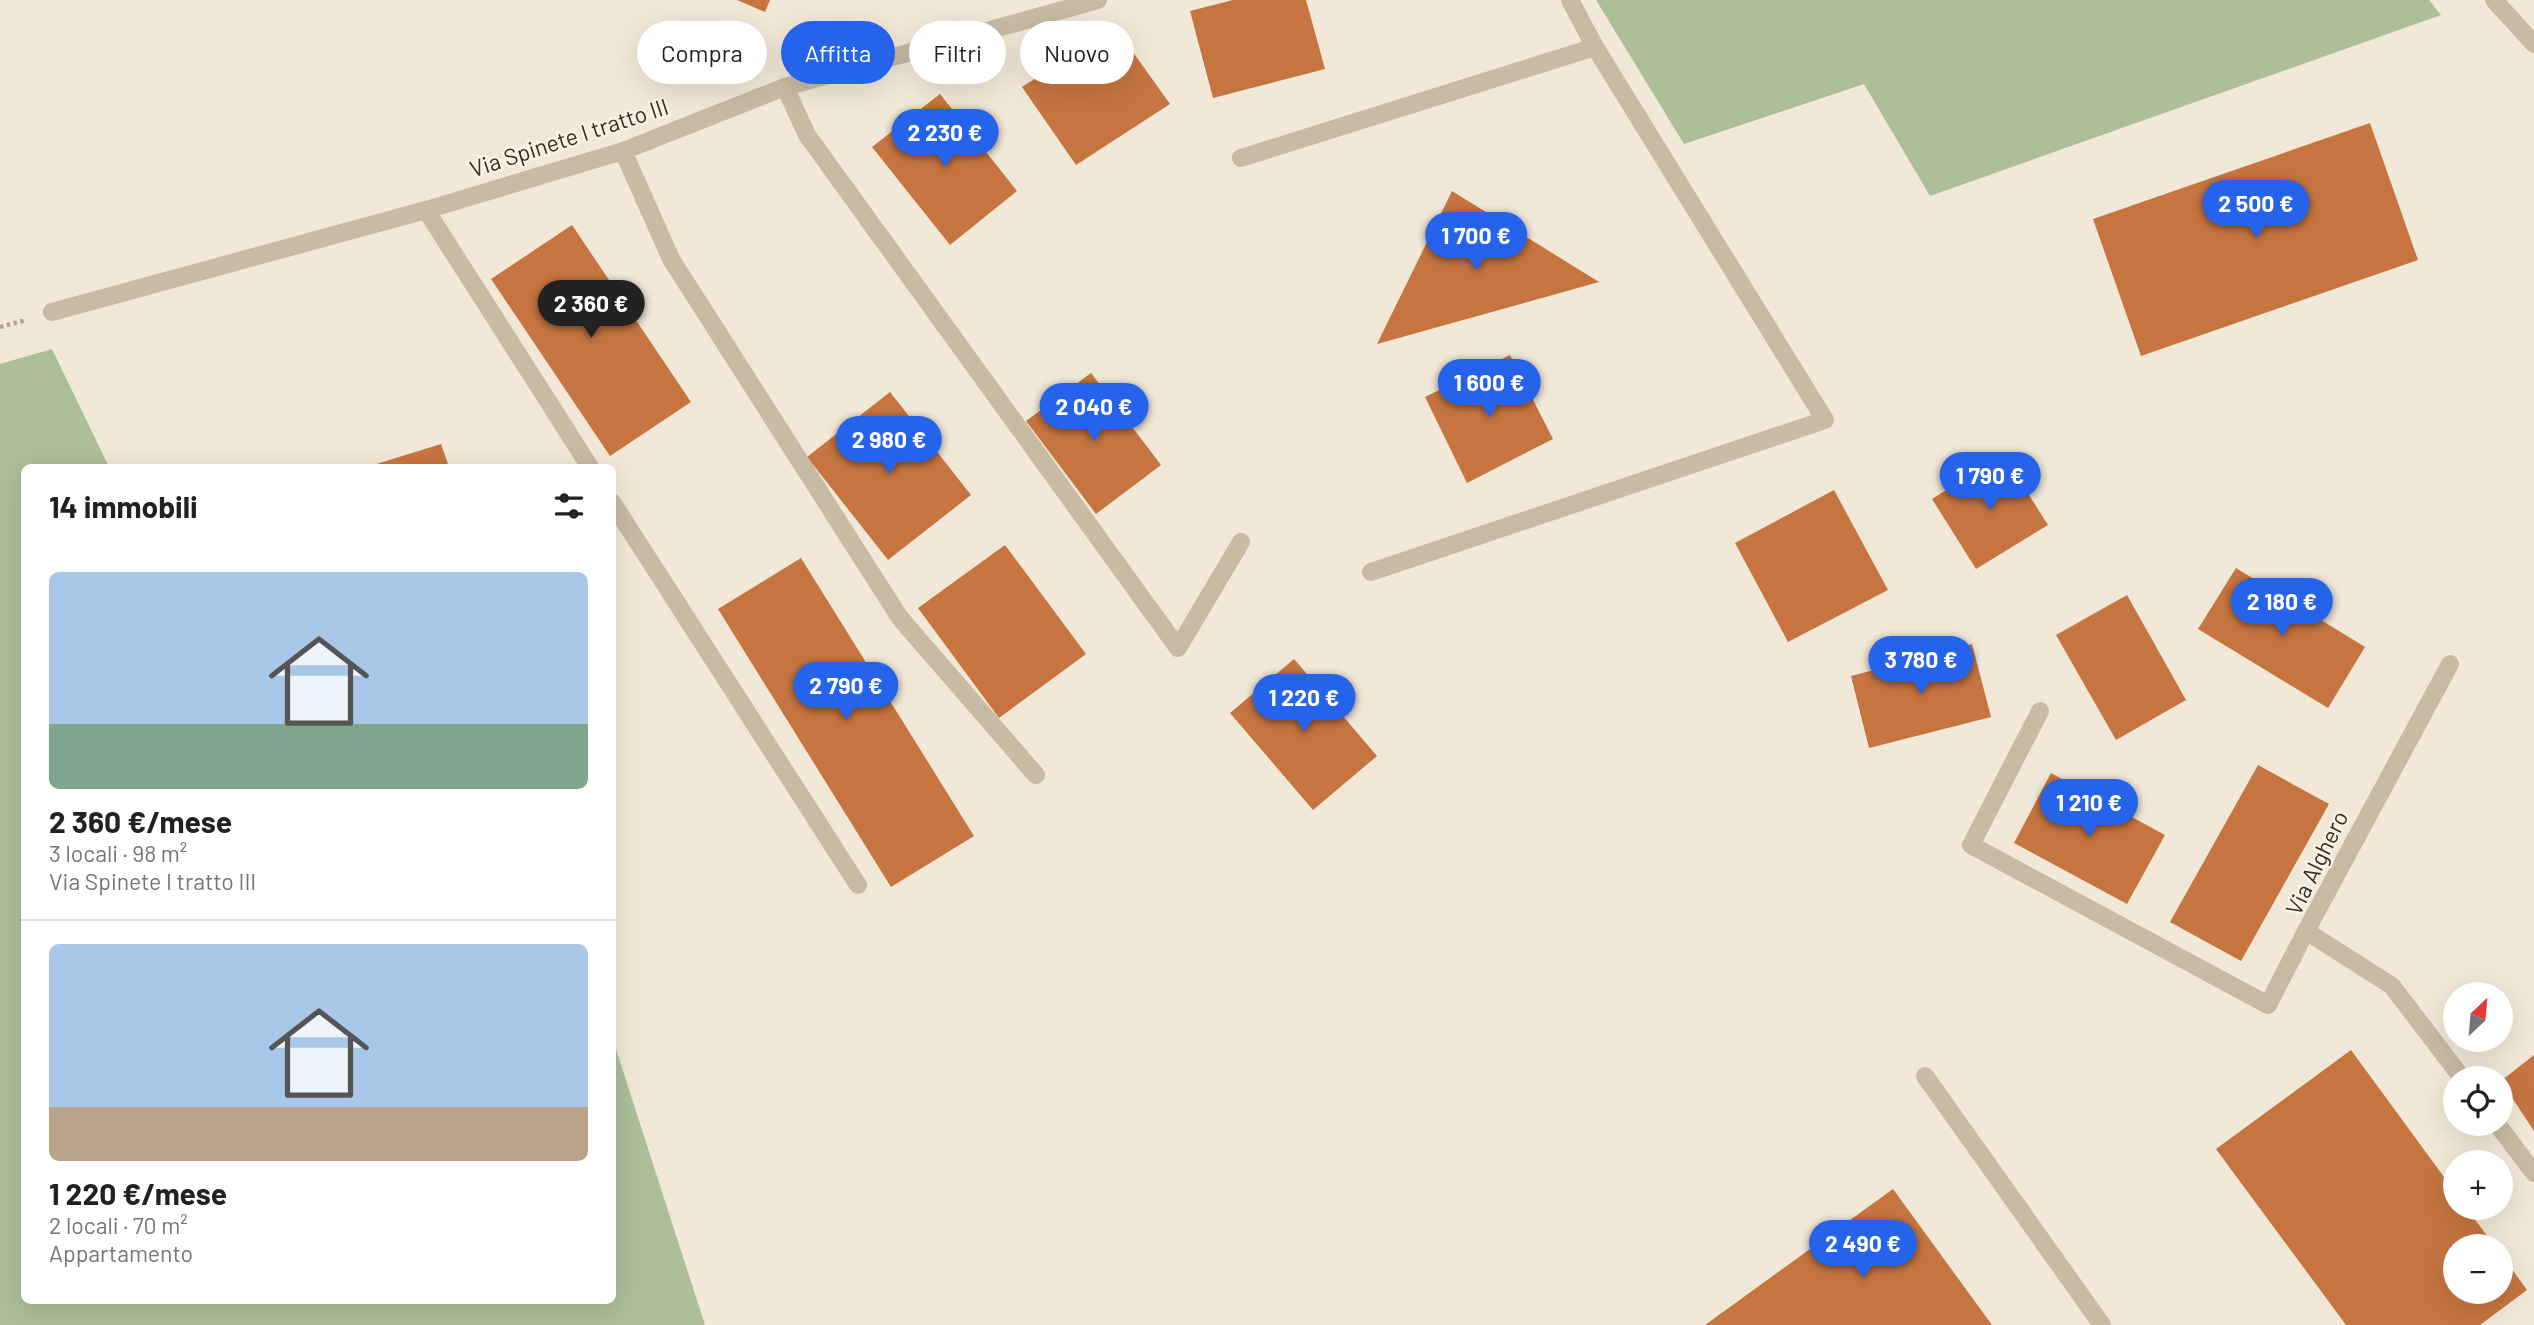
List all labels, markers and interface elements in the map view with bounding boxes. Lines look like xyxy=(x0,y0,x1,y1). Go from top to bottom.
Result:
chip: Compra xyxy=(637,21,767,84)
chip: Affitta xyxy=(781,21,895,84)
chip: Filtri xyxy=(909,21,1006,84)
chip: Nuovo xyxy=(1020,21,1134,84)
street label: Via Spinete I tratto III xyxy=(466,92,672,182)
pin: 2 230 € xyxy=(880,110,1010,169)
text: 2 230 € xyxy=(908,118,982,146)
pin: 2 500 € xyxy=(2191,180,2321,240)
text: 2 500 € xyxy=(2218,189,2294,217)
pin: 1 700 € xyxy=(1411,212,1541,272)
text: 1 700 € xyxy=(1441,221,1511,249)
pin: 2 360 € xyxy=(526,280,656,340)
text: 2 360 € xyxy=(554,289,628,317)
pin: 1 600 € xyxy=(1424,360,1554,419)
text: 1 600 € xyxy=(1454,368,1524,396)
pin: 2 040 € xyxy=(1029,384,1159,443)
text: 2 040 € xyxy=(1056,392,1132,420)
pin: 2 980 € xyxy=(824,416,954,476)
text: 2 980 € xyxy=(852,425,926,453)
pin: 1 790 € xyxy=(1925,452,2055,512)
text: 1 790 € xyxy=(1956,461,2024,489)
icon: filters xyxy=(550,487,588,525)
text: 14 immobili xyxy=(49,488,198,524)
pin: 2 180 € xyxy=(2217,578,2347,638)
text: 2 180 € xyxy=(2247,587,2317,615)
icon: home xyxy=(256,618,382,744)
pin: 3 780 € xyxy=(1856,636,1986,696)
text: 3 780 € xyxy=(1884,645,1958,673)
pin: 2 790 € xyxy=(781,662,911,722)
text: 2 790 € xyxy=(809,671,883,699)
pin: 1 220 € xyxy=(1239,674,1369,734)
text: 1 220 € xyxy=(1269,683,1339,711)
pin: 1 210 € xyxy=(2024,780,2154,839)
text: 1 210 € xyxy=(2056,788,2122,816)
text: 2 360 €/mese xyxy=(49,803,232,839)
street label: Via Alghero xyxy=(2279,806,2353,919)
text: 3 locali · 98 m² xyxy=(49,839,187,867)
text: Via Spinete I tratto III xyxy=(49,867,256,895)
north arrow xyxy=(2443,982,2513,1052)
map controls xyxy=(2443,982,2513,1304)
icon: home xyxy=(256,990,382,1116)
button: locate xyxy=(2443,1066,2513,1136)
button: + xyxy=(2443,1150,2513,1220)
text: 1 220 €/mese xyxy=(49,1175,227,1211)
text: 2 locali · 70 m² xyxy=(49,1211,188,1239)
pin: 2 490 € xyxy=(1798,1220,1928,1280)
text: 2 490 € xyxy=(1825,1229,1901,1257)
button: − xyxy=(2443,1234,2513,1304)
text: Appartamento xyxy=(49,1239,193,1267)

